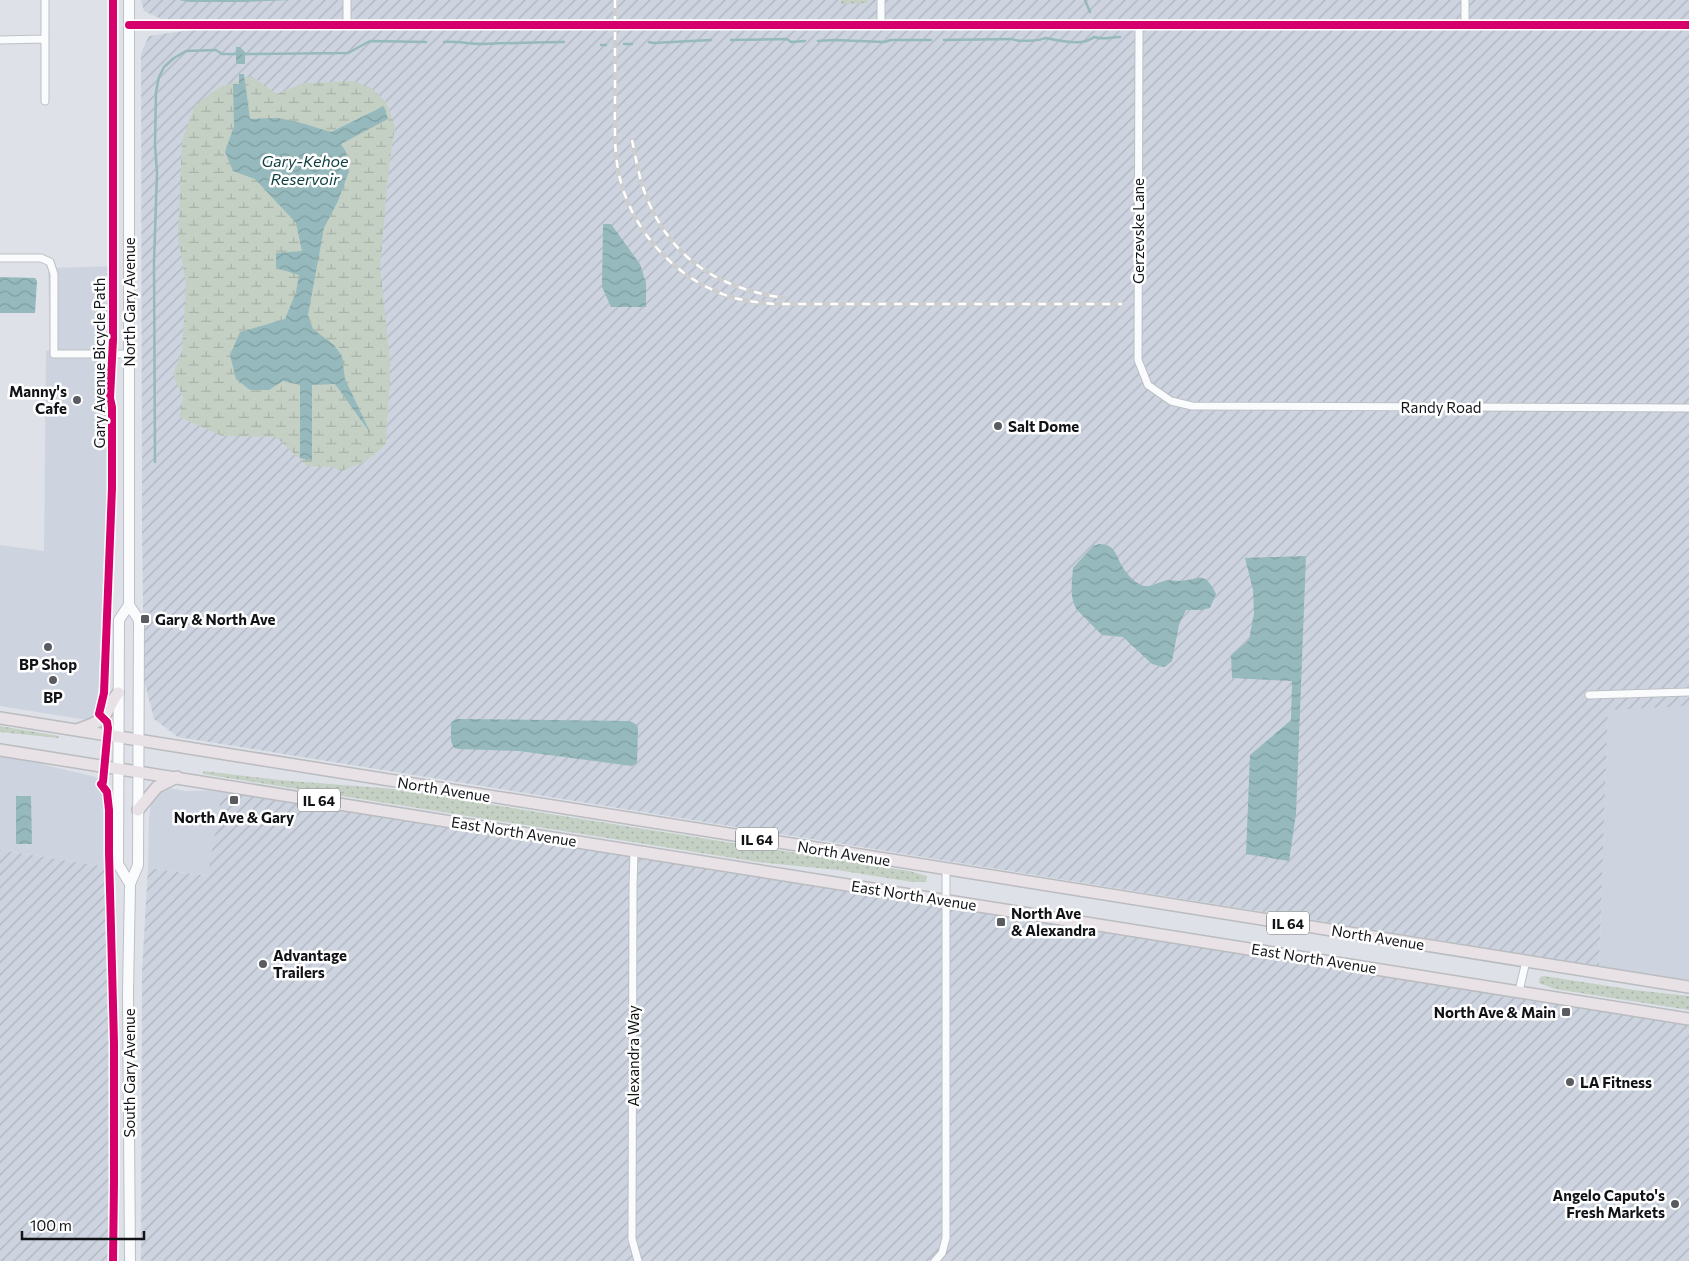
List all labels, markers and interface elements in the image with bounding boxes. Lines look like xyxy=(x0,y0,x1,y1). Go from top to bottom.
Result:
water label: Gary-Kehoe Reservoir xyxy=(261,151,349,188)
street label: Gerzevske Lane xyxy=(1129,178,1147,284)
street label: North Gary Avenue xyxy=(120,237,138,367)
street label: Gary Avenue Bicycle Path xyxy=(90,278,108,448)
place label: Manny's Cafe xyxy=(9,382,67,417)
marker: Manny's Cafe xyxy=(71,394,83,406)
street label: Randy Road xyxy=(1401,398,1481,416)
place label: Salt Dome xyxy=(1008,417,1079,435)
marker: Salt Dome xyxy=(992,420,1004,432)
place label: Gary & North Ave xyxy=(155,610,276,628)
marker: Gary & North Ave xyxy=(139,613,151,625)
marker: BP Shop xyxy=(42,641,54,653)
place label: BP Shop xyxy=(19,655,77,673)
marker: BP xyxy=(47,674,59,686)
place label: BP xyxy=(43,688,63,706)
street label: North Avenue xyxy=(396,773,492,805)
road number: IL 64 xyxy=(298,788,340,812)
marker: North Ave & Gary xyxy=(228,794,240,806)
place label: North Ave & Gary xyxy=(174,808,295,826)
street label: East North Avenue xyxy=(450,812,578,850)
road number: IL 64 xyxy=(736,828,778,851)
street label: North Avenue xyxy=(796,837,892,869)
street label: East North Avenue xyxy=(850,876,978,914)
place label: North Ave & Alexandra xyxy=(1011,904,1096,939)
road number: IL 64 xyxy=(1267,911,1309,934)
marker: North Ave & Alexandra xyxy=(995,916,1007,928)
street label: North Avenue xyxy=(1330,921,1426,953)
street label: East North Avenue xyxy=(1250,939,1378,977)
place label: Advantage Trailers xyxy=(273,946,347,981)
marker: Advantage Trailers xyxy=(257,958,269,970)
place label: North Ave & Main xyxy=(1434,1003,1556,1021)
street label: Alexandra Way xyxy=(624,1005,642,1107)
marker: North Ave & Main xyxy=(1560,1006,1572,1018)
street label: South Gary Avenue xyxy=(120,1008,138,1138)
place label: LA Fitness xyxy=(1580,1073,1652,1091)
marker: LA Fitness xyxy=(1564,1076,1576,1088)
place label: Angelo Caputo's Fresh Markets xyxy=(1552,1186,1665,1221)
marker: Angelo Caputo's Fresh Markets xyxy=(1669,1198,1681,1210)
scale bar xyxy=(22,1208,145,1240)
text: 100 m xyxy=(30,1216,72,1234)

